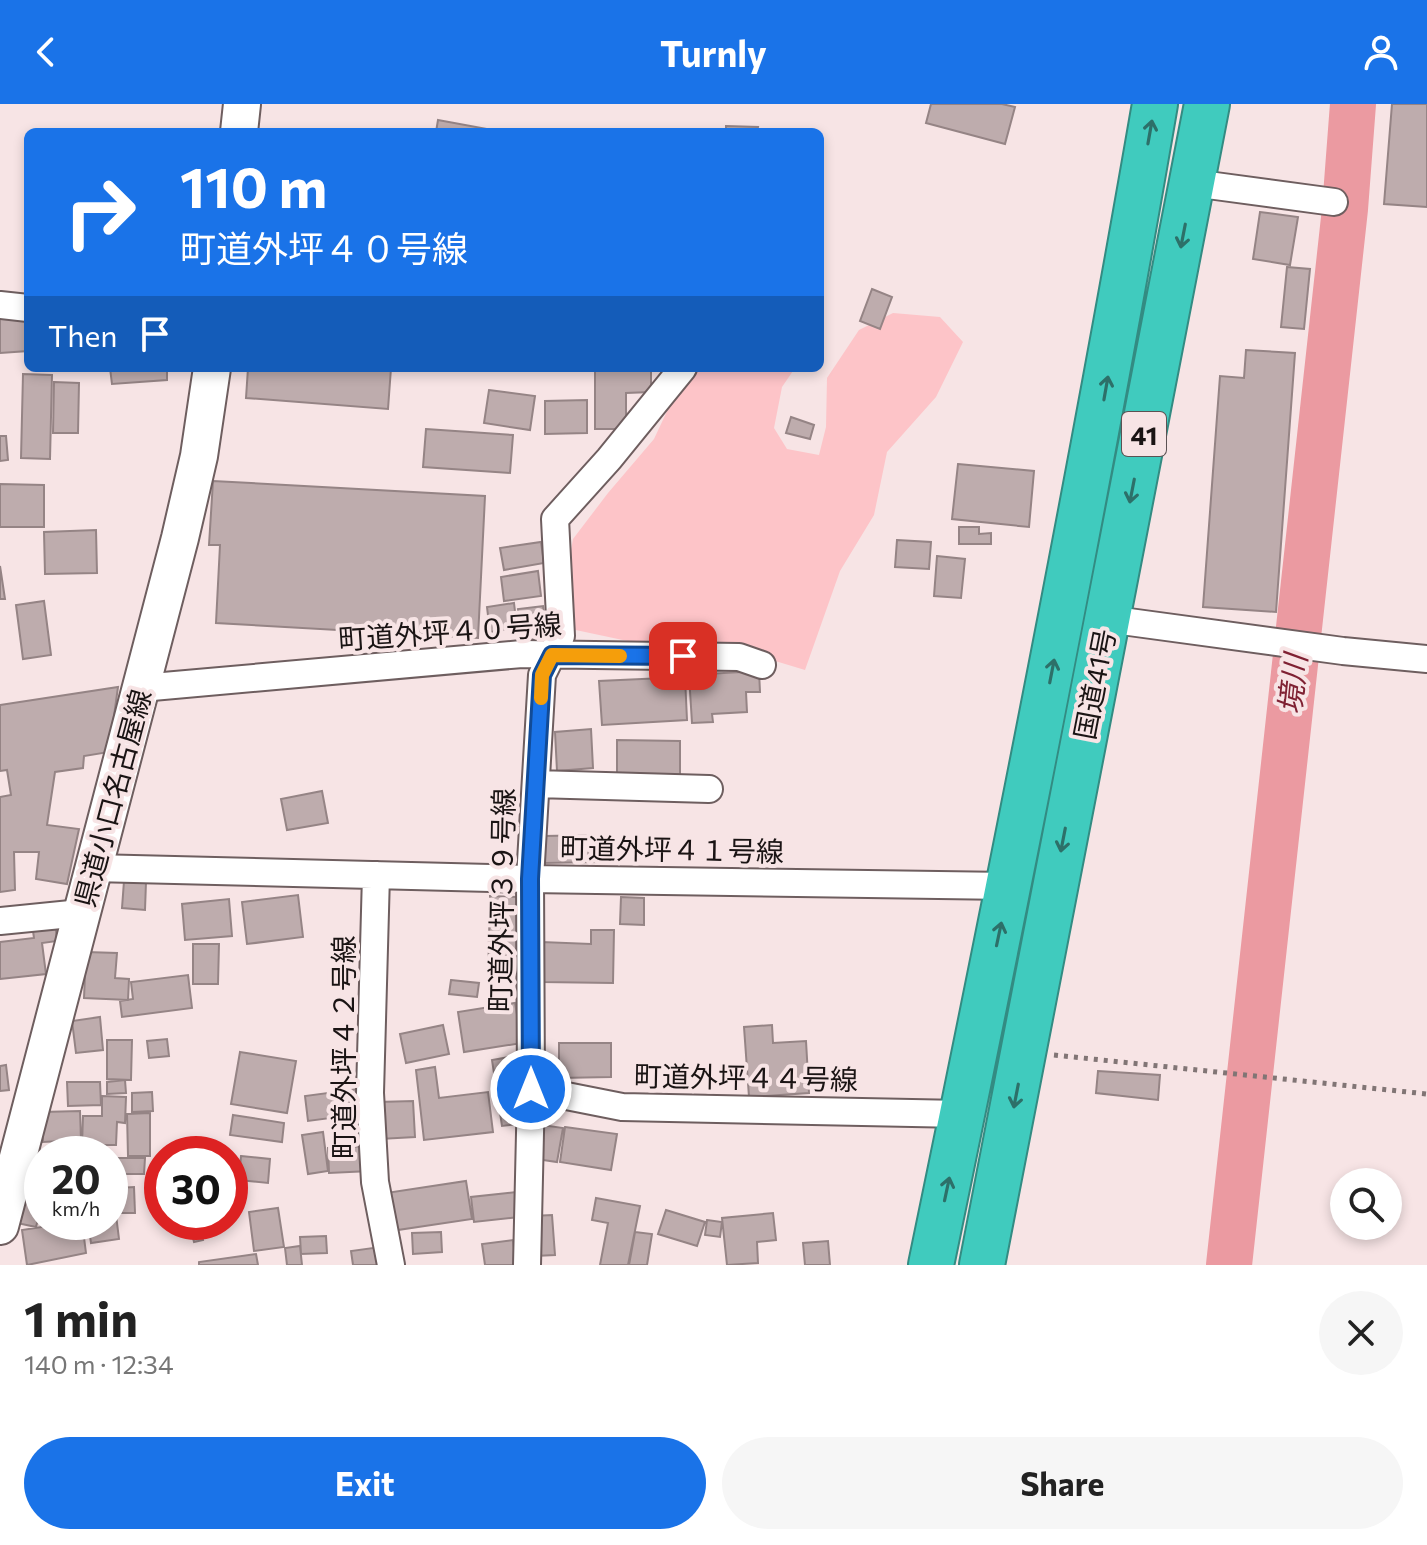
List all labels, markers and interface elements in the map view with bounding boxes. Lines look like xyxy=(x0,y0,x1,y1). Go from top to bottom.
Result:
icon: back xyxy=(24,30,68,74)
text: Turnly xyxy=(660,30,767,74)
icon: person xyxy=(1359,30,1403,74)
one-way arrow xyxy=(1144,120,1159,145)
text: 110 m xyxy=(180,151,327,220)
icon: right xyxy=(48,160,152,264)
one-way arrow xyxy=(1175,223,1190,248)
text: 町道外坪４０号線 xyxy=(180,225,468,269)
icon: arrive xyxy=(133,312,177,356)
text: Then xyxy=(48,316,117,353)
one-way arrow xyxy=(1100,376,1115,401)
road number: 41 xyxy=(1122,412,1166,456)
one-way arrow xyxy=(1124,478,1139,503)
street label: 町道外坪４０号線 xyxy=(337,606,563,656)
pin xyxy=(649,622,717,690)
street label: 国道41号 xyxy=(1067,626,1121,742)
icon: arrive xyxy=(661,634,705,678)
water label: 境川 xyxy=(1269,649,1313,716)
one-way arrow xyxy=(1045,658,1060,684)
street label: 県道小口名古屋線 xyxy=(67,685,157,911)
street label: 町道外坪３９号線 xyxy=(482,788,520,1012)
one-way arrow xyxy=(1055,827,1070,852)
street label: 町道外坪４１号線 xyxy=(560,830,784,868)
one-way arrow xyxy=(993,922,1008,947)
street label: 町道外坪４２号線 xyxy=(326,935,360,1159)
position arrow xyxy=(489,1047,573,1131)
street label: 町道外坪４４号線 xyxy=(634,1058,858,1096)
one-way arrow xyxy=(1007,1082,1022,1108)
speed limit sign: 30 xyxy=(144,1136,248,1240)
text: 20 xyxy=(51,1153,101,1202)
map controls xyxy=(1330,1168,1402,1240)
button: search xyxy=(1330,1168,1402,1240)
one-way arrow xyxy=(940,1176,955,1202)
text: km/h xyxy=(52,1196,100,1220)
text: 1 min xyxy=(24,1288,138,1347)
button: close xyxy=(1319,1291,1403,1375)
text: 140 m · 12:34 xyxy=(24,1348,174,1379)
button: Exit xyxy=(24,1437,706,1529)
button: Share xyxy=(722,1437,1403,1529)

